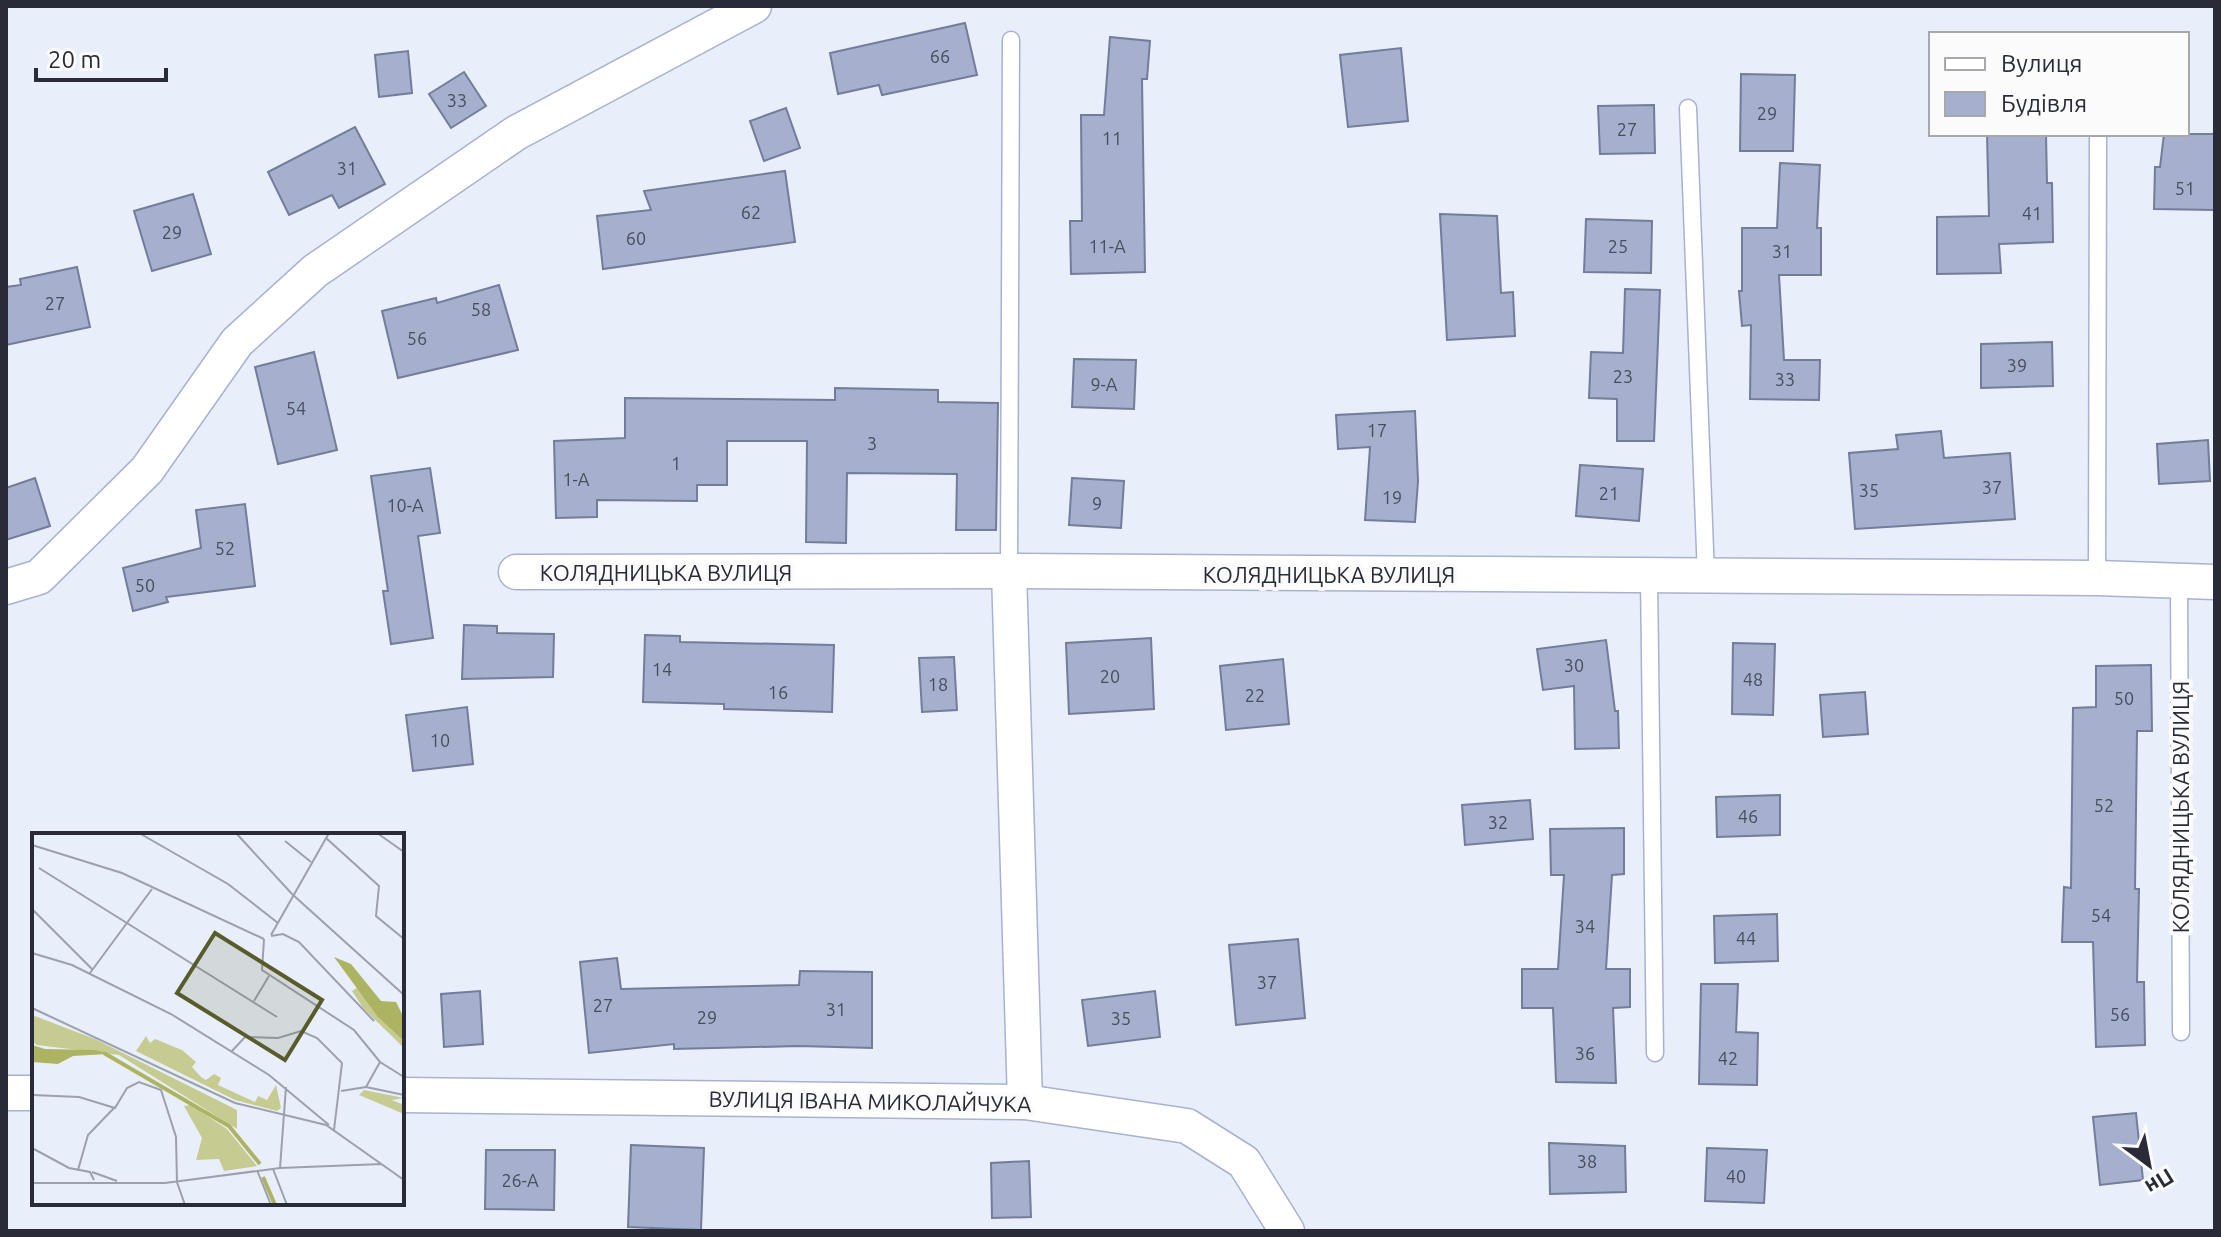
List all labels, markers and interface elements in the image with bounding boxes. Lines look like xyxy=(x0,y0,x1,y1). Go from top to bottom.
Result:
scale bar xyxy=(36,32,166,82)
legend xyxy=(1929,32,2189,136)
text: 20 m xyxy=(48,46,101,73)
house number: 66 xyxy=(930,46,950,66)
text: Вулиця xyxy=(2001,50,2083,77)
house number: 33 xyxy=(447,90,467,110)
text: Будівля xyxy=(2001,90,2087,117)
house number: 29 xyxy=(1757,103,1777,123)
house number: 27 xyxy=(1617,119,1637,139)
house number: 11 xyxy=(1102,128,1122,148)
house number: 31 xyxy=(337,158,357,178)
house number: 51 xyxy=(2175,178,2195,198)
house number: 62 xyxy=(741,202,761,222)
house number: 41 xyxy=(2022,203,2042,223)
house number: 29 xyxy=(162,222,182,242)
house number: 60 xyxy=(626,228,646,248)
house number: 11-А xyxy=(1088,236,1126,256)
house number: 25 xyxy=(1608,236,1628,256)
house number: 31 xyxy=(1772,241,1792,261)
house number: 27 xyxy=(45,293,65,313)
house number: 58 xyxy=(471,299,491,319)
house number: 56 xyxy=(407,328,427,348)
house number: 39 xyxy=(2007,355,2027,375)
house number: 23 xyxy=(1613,366,1633,386)
house number: 33 xyxy=(1775,369,1795,389)
house number: 9-А xyxy=(1090,374,1118,394)
house number: 54 xyxy=(286,398,306,418)
house number: 17 xyxy=(1367,420,1387,440)
house number: 3 xyxy=(867,433,877,453)
house number: 1 xyxy=(671,453,681,473)
house number: 1-А xyxy=(562,469,590,489)
house number: 37 xyxy=(1982,477,2002,497)
house number: 35 xyxy=(1859,480,1879,500)
house number: 21 xyxy=(1599,483,1619,503)
house number: 19 xyxy=(1382,487,1402,507)
house number: 9 xyxy=(1092,493,1102,513)
house number: 10-А xyxy=(386,495,424,515)
house number: 52 xyxy=(215,538,235,558)
street label: КОЛЯДНИЦЬКА ВУЛИЦЯ xyxy=(540,560,792,585)
street label: КОЛЯДНИЦЬКА ВУЛИЦЯ xyxy=(1203,562,1455,587)
house number: 50 xyxy=(135,575,155,595)
house number: 30 xyxy=(1564,655,1584,675)
house number: 14 xyxy=(652,659,672,679)
house number: 20 xyxy=(1100,666,1120,686)
house number: 48 xyxy=(1743,669,1763,689)
house number: 18 xyxy=(928,674,948,694)
street label: КОЛЯДНИЦЬКА ВУЛИЦЯ xyxy=(2168,681,2193,933)
house number: 16 xyxy=(768,682,788,702)
house number: 22 xyxy=(1245,685,1265,705)
house number: 50 xyxy=(2114,688,2134,708)
house number: 10 xyxy=(430,730,450,750)
house number: 52 xyxy=(2094,795,2114,815)
house number: 46 xyxy=(1738,806,1758,826)
house number: 32 xyxy=(1488,812,1508,832)
inset map xyxy=(32,833,404,1205)
house number: 54 xyxy=(2091,905,2111,925)
house number: 34 xyxy=(1575,916,1595,936)
house number: 44 xyxy=(1736,928,1756,948)
house number: 37 xyxy=(1257,972,1277,992)
house number: 27 xyxy=(593,995,613,1015)
house number: 31 xyxy=(826,999,846,1019)
house number: 56 xyxy=(2110,1004,2130,1024)
house number: 29 xyxy=(697,1007,717,1027)
house number: 35 xyxy=(1111,1008,1131,1028)
house number: 36 xyxy=(1575,1043,1595,1063)
house number: 42 xyxy=(1718,1048,1738,1068)
street label: ВУЛИЦЯ ІВАНА МИКОЛАЙЧУКА xyxy=(708,1086,1032,1116)
north arrow xyxy=(2109,1125,2189,1205)
house number: 38 xyxy=(1577,1151,1597,1171)
text: Пн xyxy=(2141,1164,2179,1201)
house number: 40 xyxy=(1726,1166,1746,1186)
house number: 26-А xyxy=(501,1170,539,1190)

